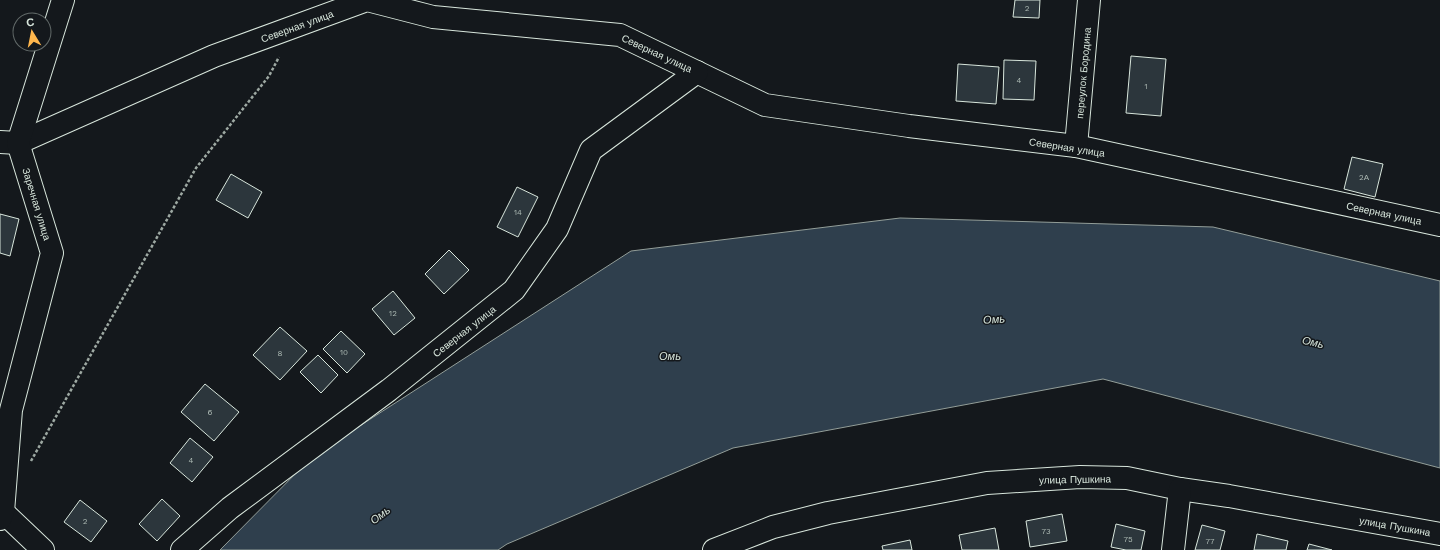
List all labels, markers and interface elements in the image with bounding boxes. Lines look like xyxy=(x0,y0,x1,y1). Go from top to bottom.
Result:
house number: 2 xyxy=(1025,4,1030,13)
street label: Северная улица xyxy=(259,8,335,45)
north arrow xyxy=(12,12,52,52)
text: С xyxy=(25,16,35,30)
street label: переулок Бородина xyxy=(1074,27,1093,119)
street label: Северная улица xyxy=(620,32,694,75)
house number: 4 xyxy=(1017,76,1022,85)
house number: 1 xyxy=(1144,82,1148,91)
street label: Северная улица xyxy=(1028,136,1106,159)
street label: Заречная улица xyxy=(20,167,53,242)
house number: 2А xyxy=(1359,173,1370,182)
street label: Северная улица xyxy=(1345,200,1423,227)
house number: 14 xyxy=(514,208,522,217)
street label: Северная улица xyxy=(431,303,498,359)
house number: 12 xyxy=(389,309,397,318)
water label: Омь xyxy=(983,312,1006,327)
water label: Омь xyxy=(1301,334,1325,351)
house number: 10 xyxy=(340,348,348,357)
house number: 8 xyxy=(278,349,283,358)
water label: Омь xyxy=(659,350,681,363)
house number: 6 xyxy=(208,408,213,417)
house number: 4 xyxy=(189,456,194,465)
street label: улица Пушкина xyxy=(1039,473,1112,486)
water label: Омь xyxy=(368,503,393,527)
street label: улица Пушкина xyxy=(1358,515,1432,538)
house number: 2 xyxy=(83,517,88,526)
house number: 73 xyxy=(1041,527,1051,536)
house number: 75 xyxy=(1123,535,1133,544)
house number: 77 xyxy=(1206,537,1215,546)

